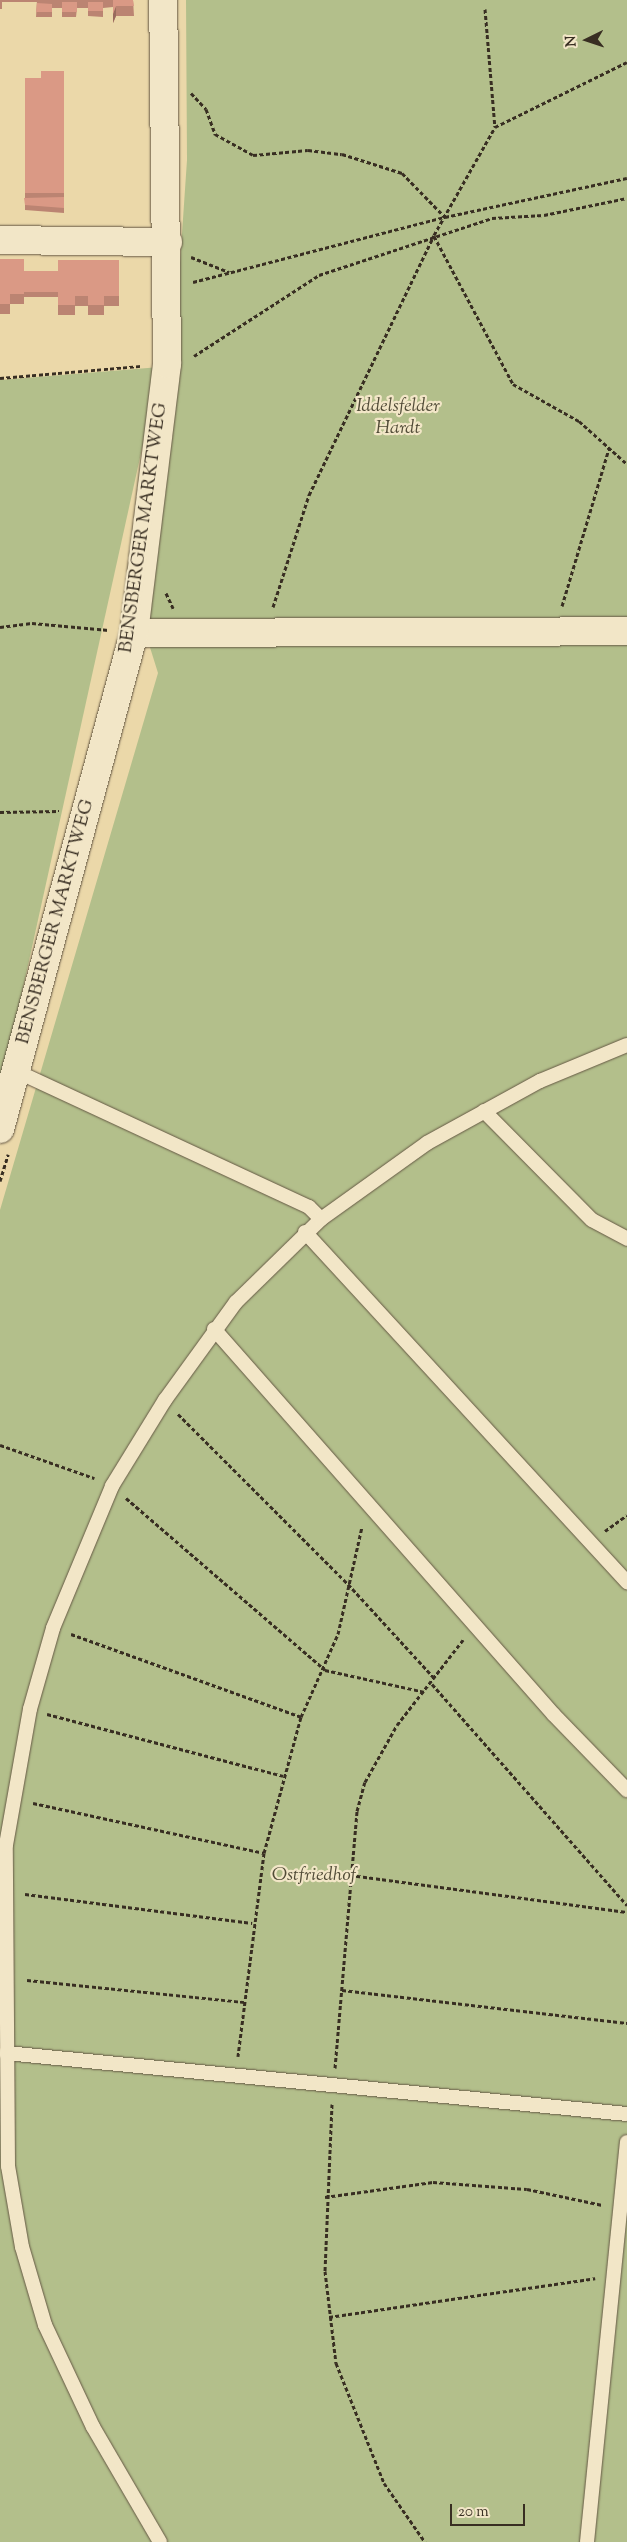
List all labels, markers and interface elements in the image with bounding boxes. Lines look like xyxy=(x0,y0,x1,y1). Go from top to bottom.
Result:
north arrow xyxy=(562,15,612,65)
text: N xyxy=(562,35,582,47)
park label: Iddelsfelder Hardt xyxy=(356,396,440,440)
street label: BENSBERGER MARKTWEG xyxy=(115,401,173,655)
street label: BENSBERGER MARKTWEG xyxy=(12,797,100,1047)
park label: Ostfriedhof xyxy=(272,1865,356,1887)
scale bar xyxy=(452,2494,527,2526)
text: 20 m xyxy=(458,2502,489,2523)

